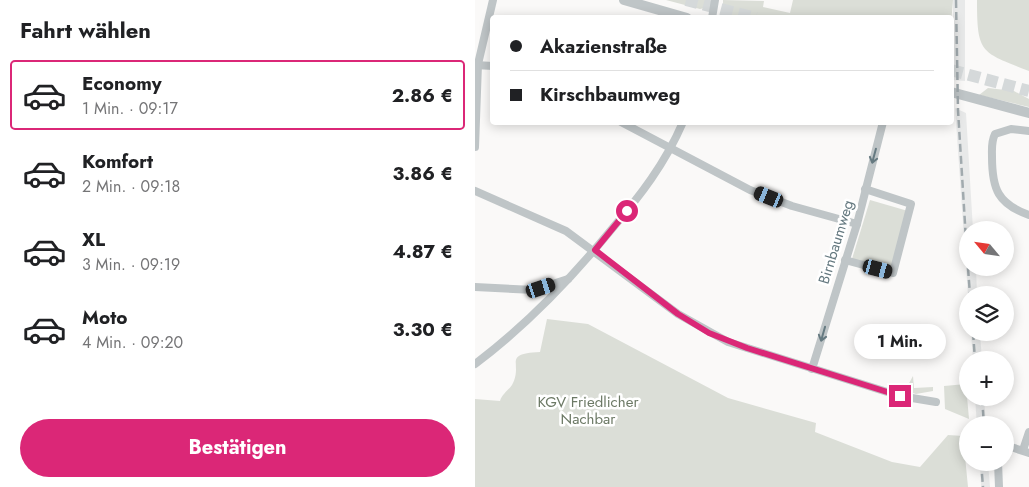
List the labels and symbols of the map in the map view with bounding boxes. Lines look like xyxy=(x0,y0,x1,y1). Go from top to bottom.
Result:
one-way arrow xyxy=(869,147,879,163)
car xyxy=(752,184,785,210)
street label: Birnbaumweg xyxy=(813,197,859,287)
route start xyxy=(616,200,638,222)
north arrow xyxy=(959,221,1014,276)
car xyxy=(861,258,894,280)
car xyxy=(524,276,557,300)
callout: 1 Min. xyxy=(854,324,946,358)
one-way arrow xyxy=(817,326,827,342)
route end xyxy=(889,385,911,407)
park label: KGV Friedlicher Nachbar xyxy=(537,391,639,430)

